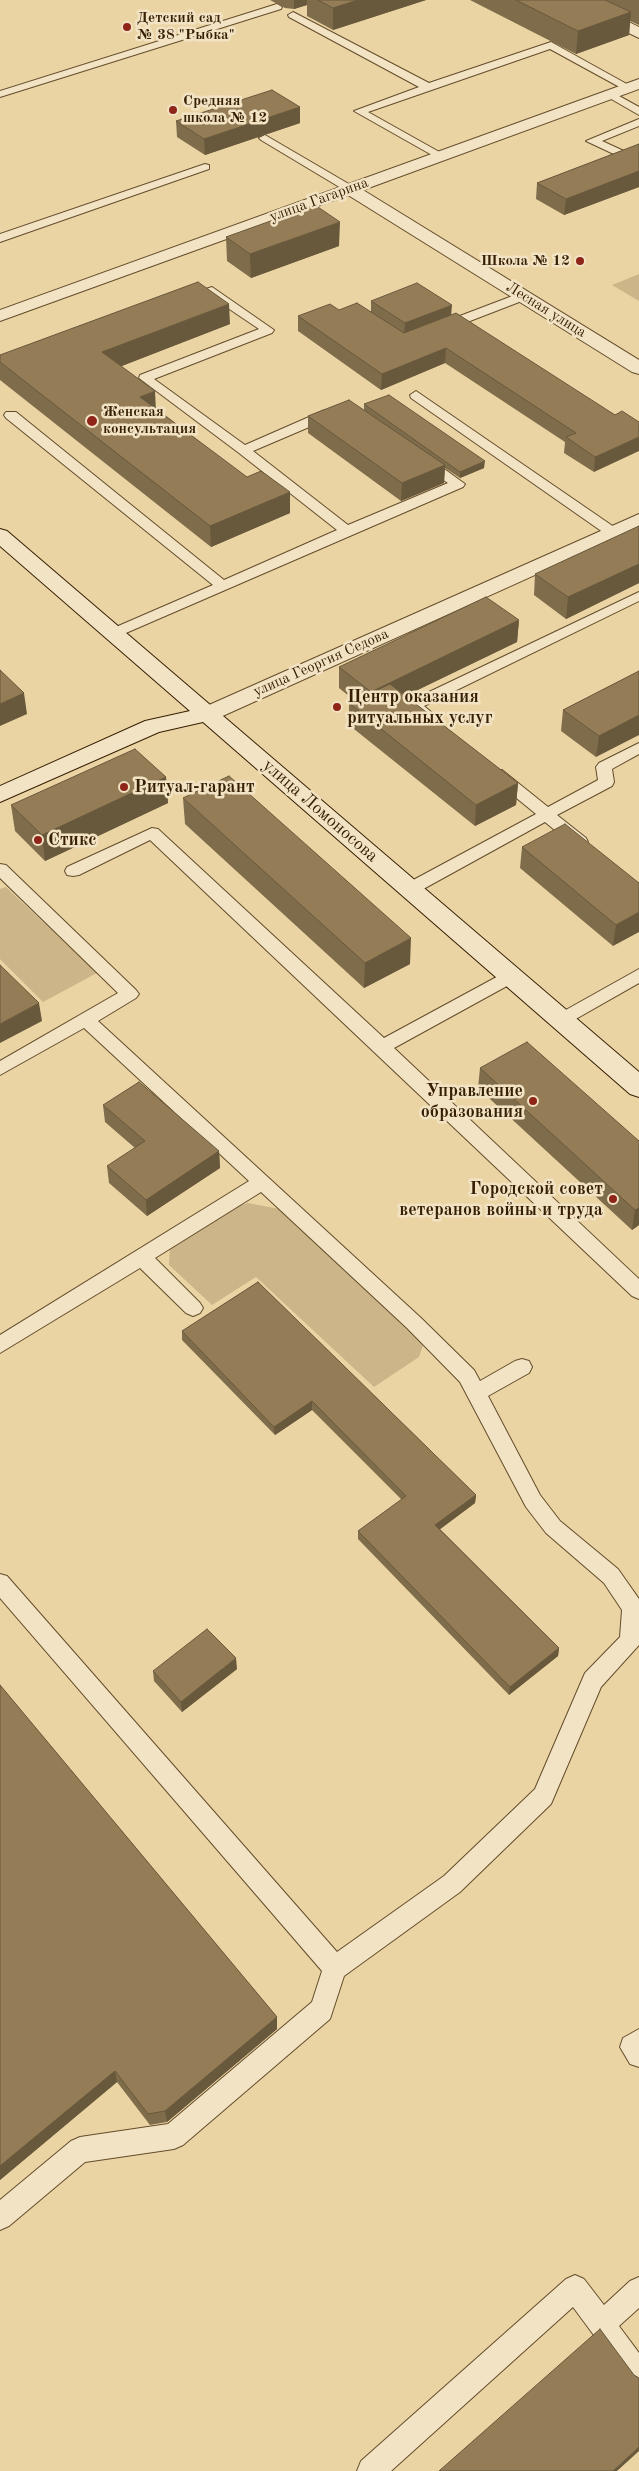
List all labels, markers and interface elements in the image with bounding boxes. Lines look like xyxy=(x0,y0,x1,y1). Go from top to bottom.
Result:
place label: Детский сад № 38 "Рыбка" xyxy=(137,9,235,44)
marker: Детский сад № 38 "Рыбка" xyxy=(121,21,133,33)
place label: Средняя школа № 12 xyxy=(183,92,267,127)
marker: Средняя школа № 12 xyxy=(167,104,179,116)
street label: улица Гагарина xyxy=(267,174,371,226)
place label: Школа № 12 xyxy=(481,252,570,270)
marker: Школа № 12 xyxy=(574,255,586,267)
street label: Лесная улица xyxy=(503,278,589,342)
place label: Женская консультация xyxy=(103,403,196,438)
marker: Женская консультация xyxy=(85,414,99,428)
street label: улица Георгия Седова xyxy=(251,625,391,701)
place label: Центр оказания ритуальных услуг xyxy=(347,686,493,729)
marker: Центр оказания ритуальных услуг xyxy=(331,701,343,713)
street label: улица Ломоносова xyxy=(258,755,382,867)
place label: Ритуал-гарант xyxy=(134,776,255,798)
marker: Ритуал-гарант xyxy=(118,781,130,793)
place label: Стикс xyxy=(48,829,97,851)
marker: Стикс xyxy=(32,834,44,846)
place label: Управление образования xyxy=(421,1080,523,1122)
marker: Управление образования xyxy=(527,1095,539,1107)
place label: Городской совет ветеранов войны и труда xyxy=(399,1178,603,1220)
marker: Городской совет ветеранов войны и труда xyxy=(607,1193,619,1205)

